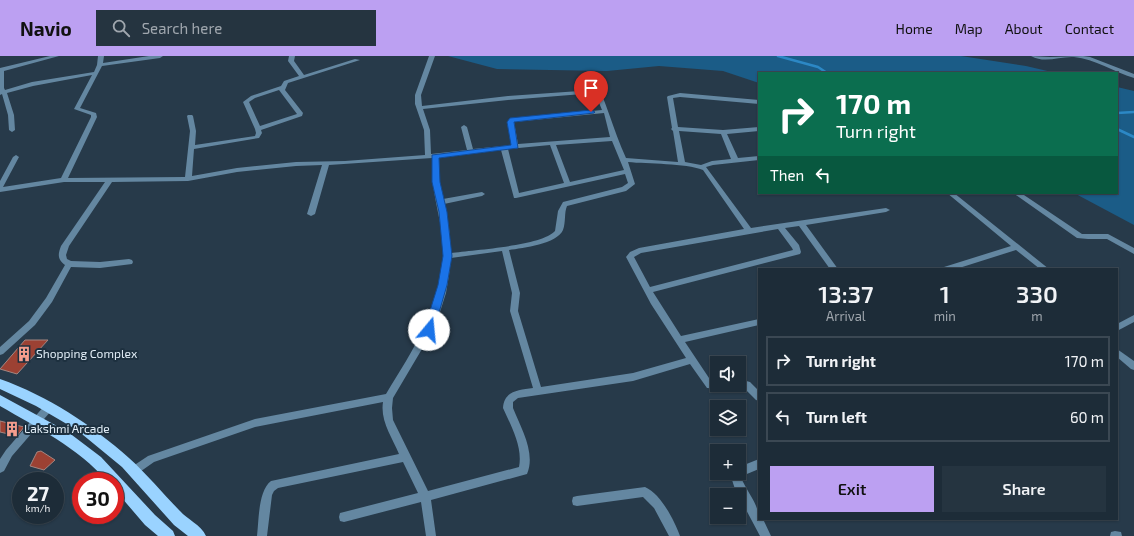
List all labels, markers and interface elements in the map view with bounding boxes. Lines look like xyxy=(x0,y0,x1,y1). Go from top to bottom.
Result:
search box xyxy=(96,10,376,46)
text: Navio xyxy=(20,17,72,40)
icon: search xyxy=(110,17,132,39)
text: Search here xyxy=(142,19,222,37)
text: Home xyxy=(896,20,933,37)
text: Map xyxy=(955,20,983,37)
text: About xyxy=(1005,20,1043,37)
text: Contact xyxy=(1065,20,1114,37)
pin xyxy=(574,71,608,112)
icon: arrive xyxy=(580,77,602,99)
text: 170 m xyxy=(836,86,911,120)
icon: right xyxy=(770,88,822,140)
text: Turn right xyxy=(836,120,916,142)
icon: left xyxy=(812,164,834,186)
text: Then xyxy=(770,166,804,184)
text: 13:37 xyxy=(818,279,874,308)
text: 1 xyxy=(940,279,950,308)
text: 330 xyxy=(1016,279,1058,308)
text: Arrival xyxy=(826,308,866,324)
text: min xyxy=(934,308,956,324)
text: m xyxy=(1031,308,1043,324)
position arrow xyxy=(408,309,450,351)
building icon: Shopping Complex xyxy=(15,345,33,363)
place label: Shopping Complex xyxy=(36,346,138,360)
icon: right xyxy=(772,350,794,372)
text: Turn right xyxy=(806,352,876,370)
text: 170 m xyxy=(1065,352,1104,370)
map controls xyxy=(710,356,746,524)
button: sound xyxy=(710,356,746,392)
button: layers xyxy=(710,400,746,436)
icon: left xyxy=(772,406,794,428)
text: Turn left xyxy=(806,408,867,426)
text: 60 m xyxy=(1070,408,1104,426)
building icon: Lakshmi Arcade xyxy=(3,420,21,438)
place label: Lakshmi Arcade xyxy=(24,421,110,435)
button: + xyxy=(710,444,746,480)
button: Exit xyxy=(770,466,934,512)
button: Share xyxy=(942,466,1106,512)
speed limit sign: 30 xyxy=(72,472,124,524)
text: 27 xyxy=(27,481,49,505)
button: − xyxy=(710,488,746,524)
text: km/h xyxy=(26,502,50,514)

